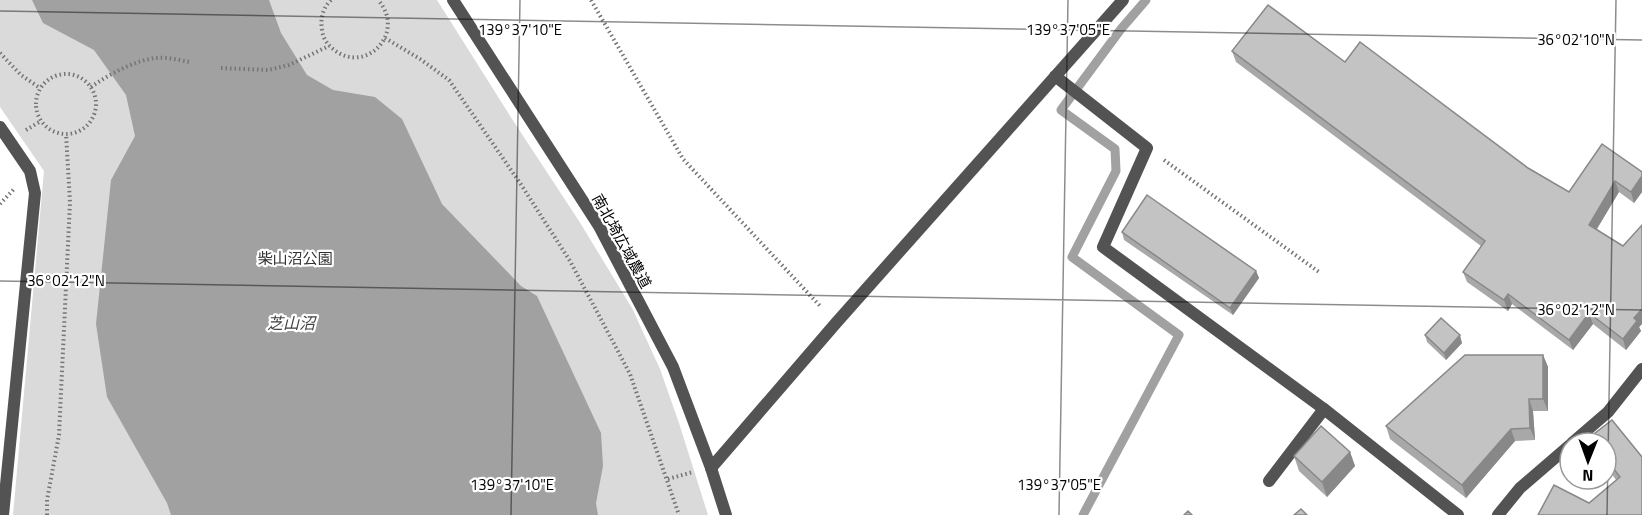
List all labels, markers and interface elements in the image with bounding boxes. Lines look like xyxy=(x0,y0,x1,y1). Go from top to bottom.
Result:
text: 139°37'10"E xyxy=(478,18,562,41)
text: 139°37'05"E xyxy=(1026,18,1110,41)
text: 36°02'10"N xyxy=(1537,28,1615,51)
street label: 南北埼広域農道 xyxy=(586,190,658,292)
park label: 柴山沼公園 xyxy=(257,247,333,270)
text: 36°02'12"N xyxy=(27,269,105,292)
text: 36°02'12"N xyxy=(1537,298,1615,321)
water label: 芝山沼 xyxy=(267,311,317,335)
north arrow xyxy=(1558,431,1618,491)
text: N xyxy=(1582,464,1593,488)
text: 139°37'10"E xyxy=(470,473,554,496)
text: 139°37'05"E xyxy=(1017,473,1101,496)

